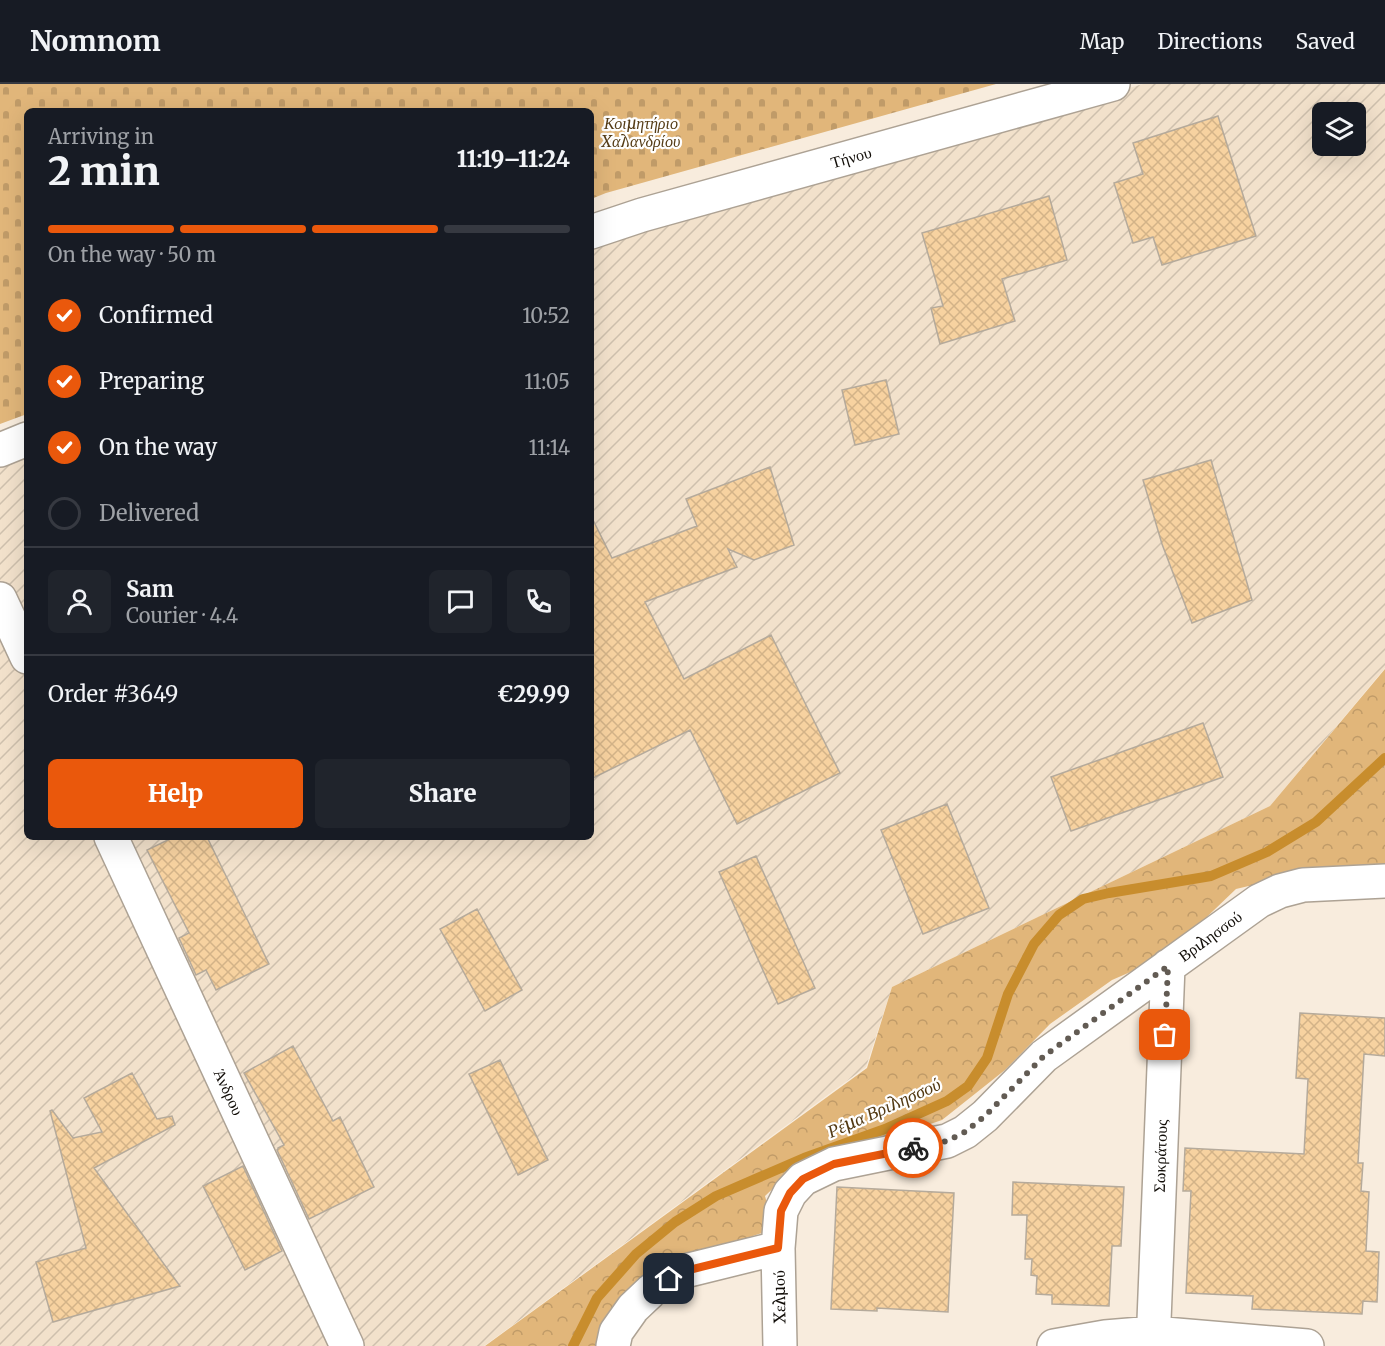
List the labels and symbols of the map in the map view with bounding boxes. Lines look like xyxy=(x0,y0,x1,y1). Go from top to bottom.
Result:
park label: Κοιμητήριο Χαλανδρίου xyxy=(601,113,680,151)
street label: Τήνου xyxy=(828,142,874,172)
street label: Βριλησσού xyxy=(1174,906,1246,966)
pin xyxy=(1139,1009,1190,1060)
street label: Άνδρου xyxy=(210,1066,248,1119)
water label: Ρέμα Βριλησσού xyxy=(823,1072,944,1143)
courier xyxy=(883,1118,943,1178)
street label: Σωκράτους xyxy=(1149,1119,1171,1193)
pin xyxy=(643,1253,694,1304)
street label: Χελμού xyxy=(769,1270,789,1324)

